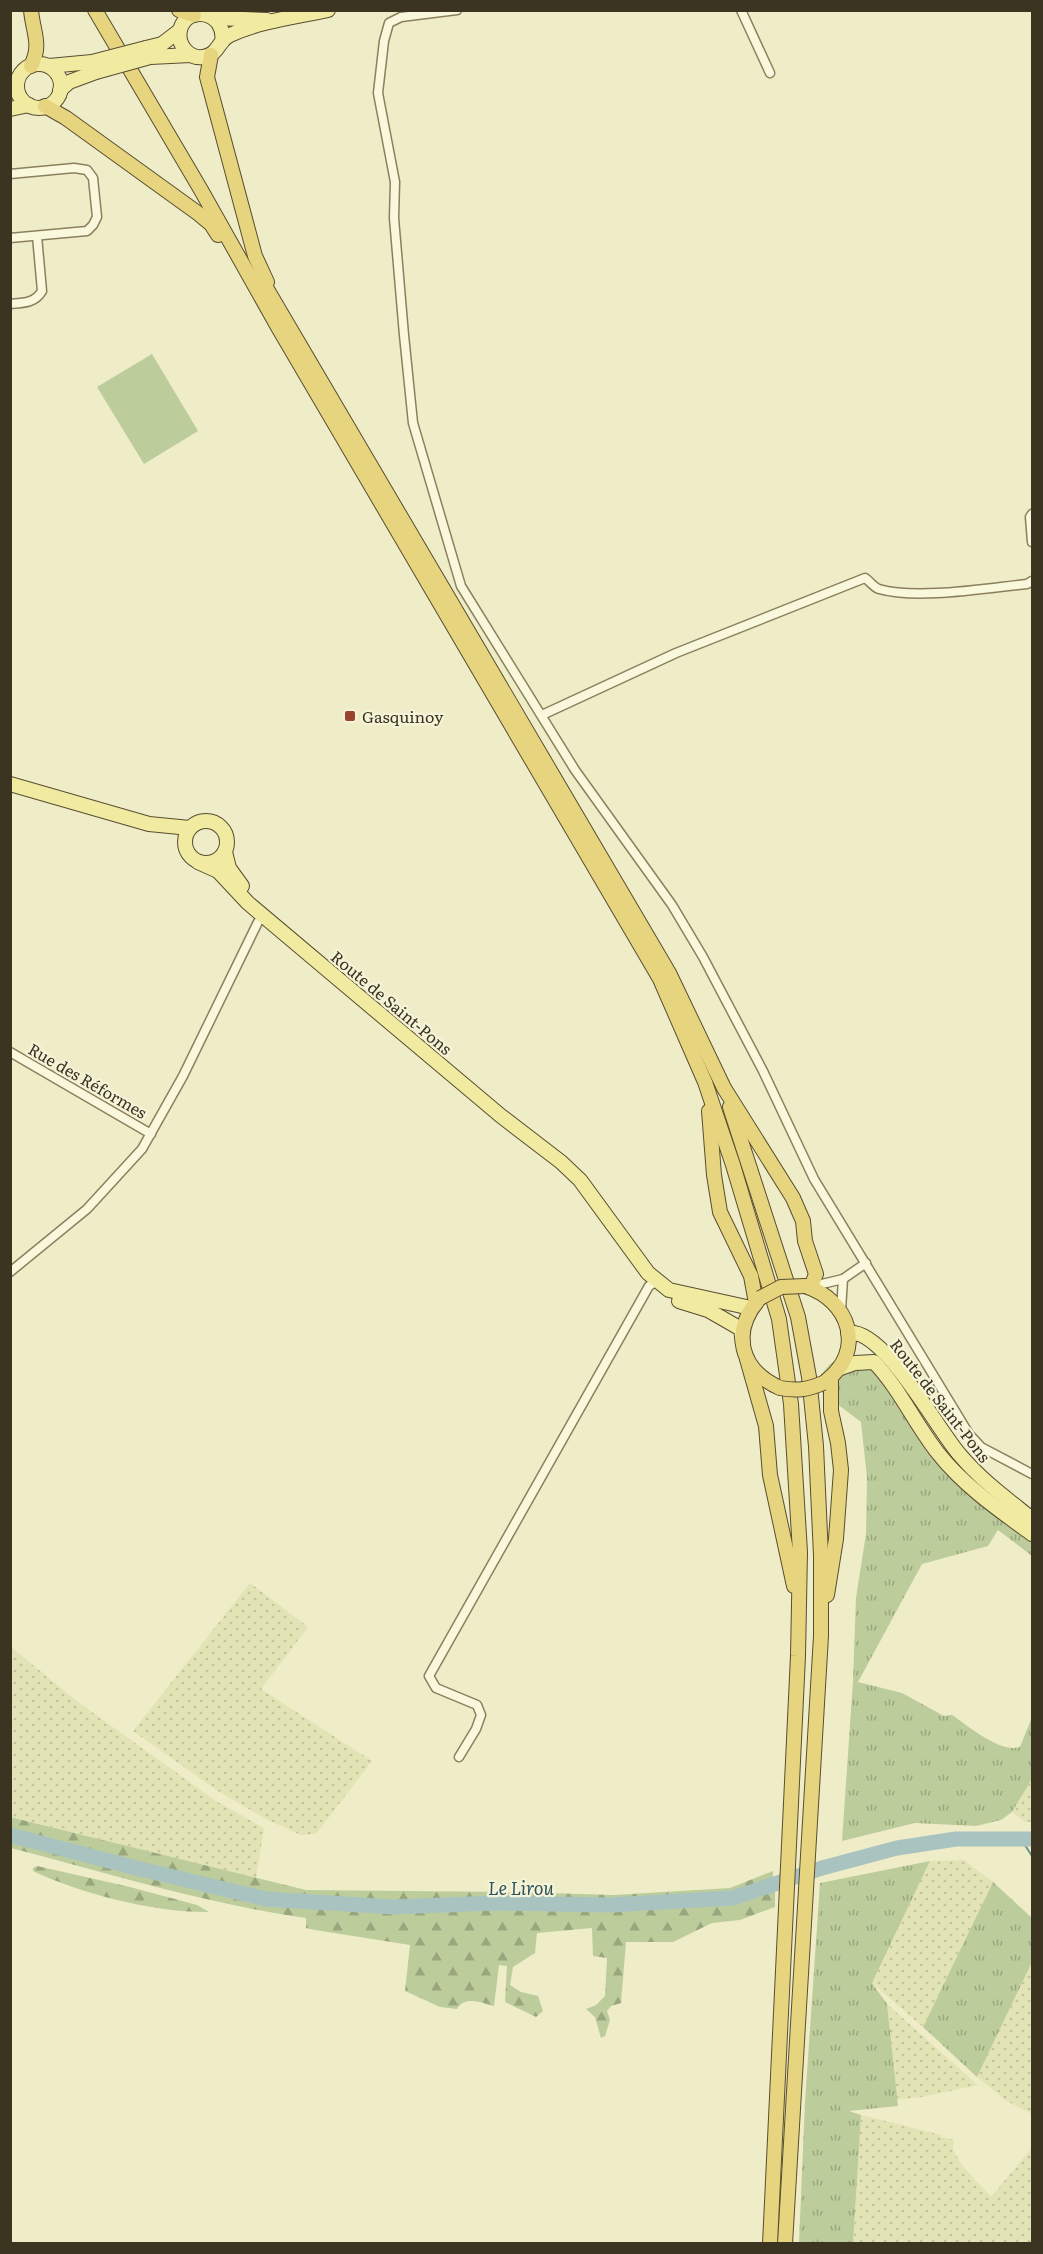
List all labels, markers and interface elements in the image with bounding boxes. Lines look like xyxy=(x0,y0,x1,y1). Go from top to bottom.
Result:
place label: Gasquinoy xyxy=(362,704,444,728)
marker: Gasquinoy xyxy=(343,709,357,723)
street label: Route de Saint-Pons xyxy=(326,944,458,1060)
street label: Rue des Réformes xyxy=(24,1036,152,1124)
street label: Route de Saint-Pons xyxy=(885,1333,997,1467)
water label: Le Lirou xyxy=(488,1874,554,1901)

